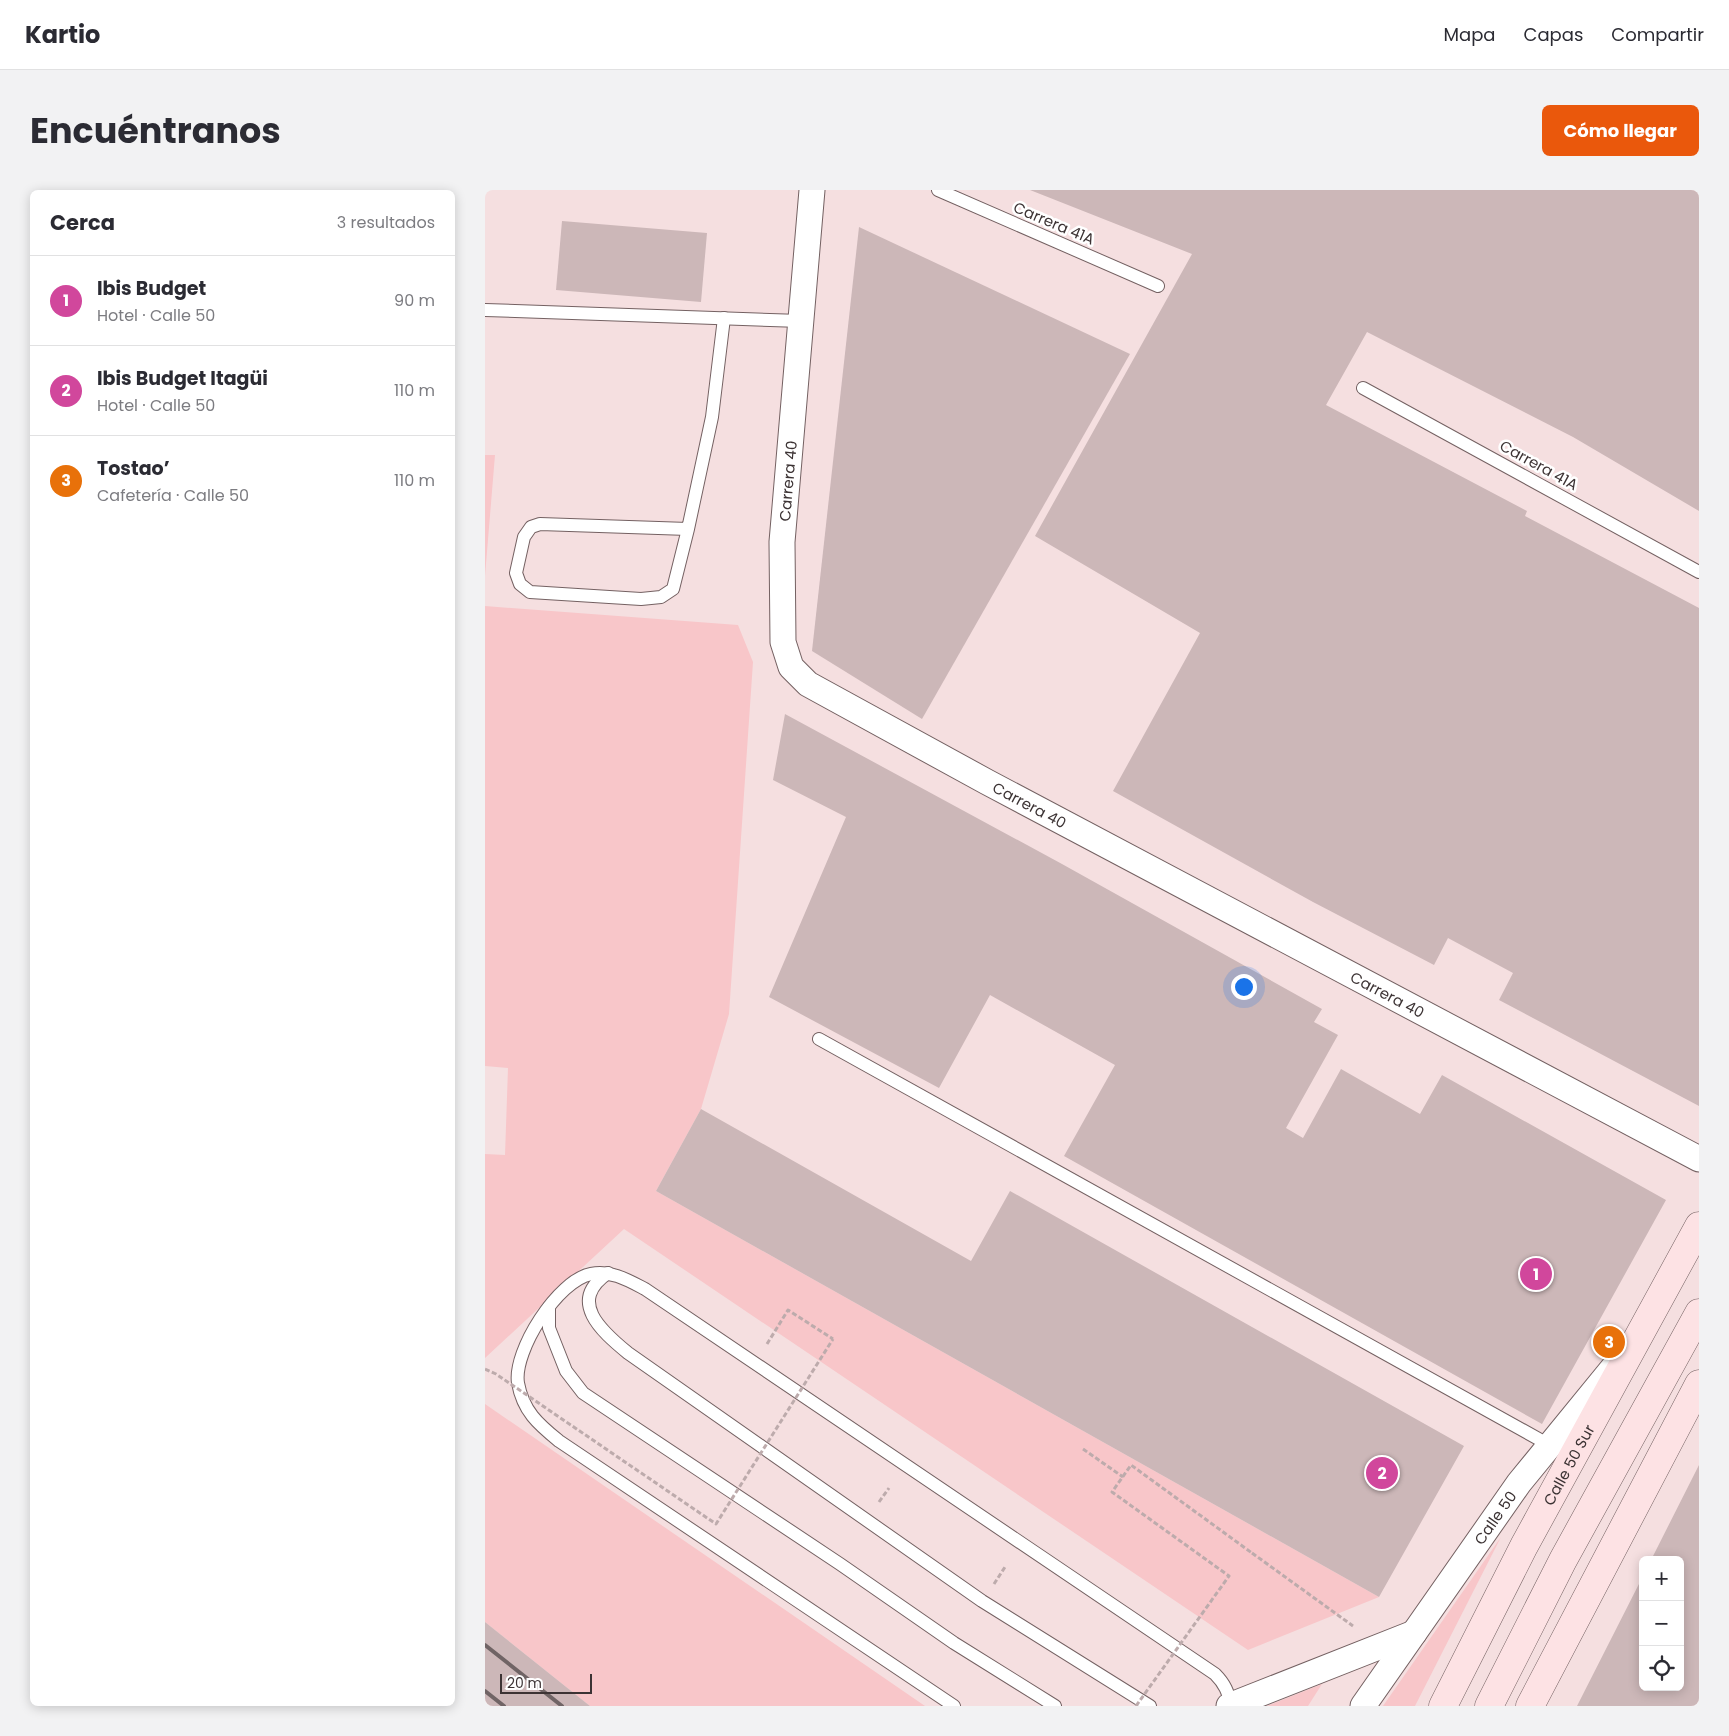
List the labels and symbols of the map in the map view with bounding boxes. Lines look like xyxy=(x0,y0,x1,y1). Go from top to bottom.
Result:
street label: Carrera 41A xyxy=(1010,196,1098,250)
street label: Carrera 41A xyxy=(1496,435,1582,495)
street label: Carrera 40 xyxy=(774,440,802,522)
street label: Carrera 40 xyxy=(989,776,1070,833)
street label: Carrera 40 xyxy=(1347,966,1428,1022)
your location xyxy=(1231,974,1257,1000)
pin: 1 xyxy=(1520,1255,1552,1293)
pin: 3 xyxy=(1593,1323,1625,1361)
street label: Calle 50 Sur xyxy=(1538,1420,1599,1509)
pin: 2 xyxy=(1366,1454,1398,1492)
street label: Calle 50 xyxy=(1469,1486,1521,1549)
scale bar xyxy=(500,1671,593,1694)

